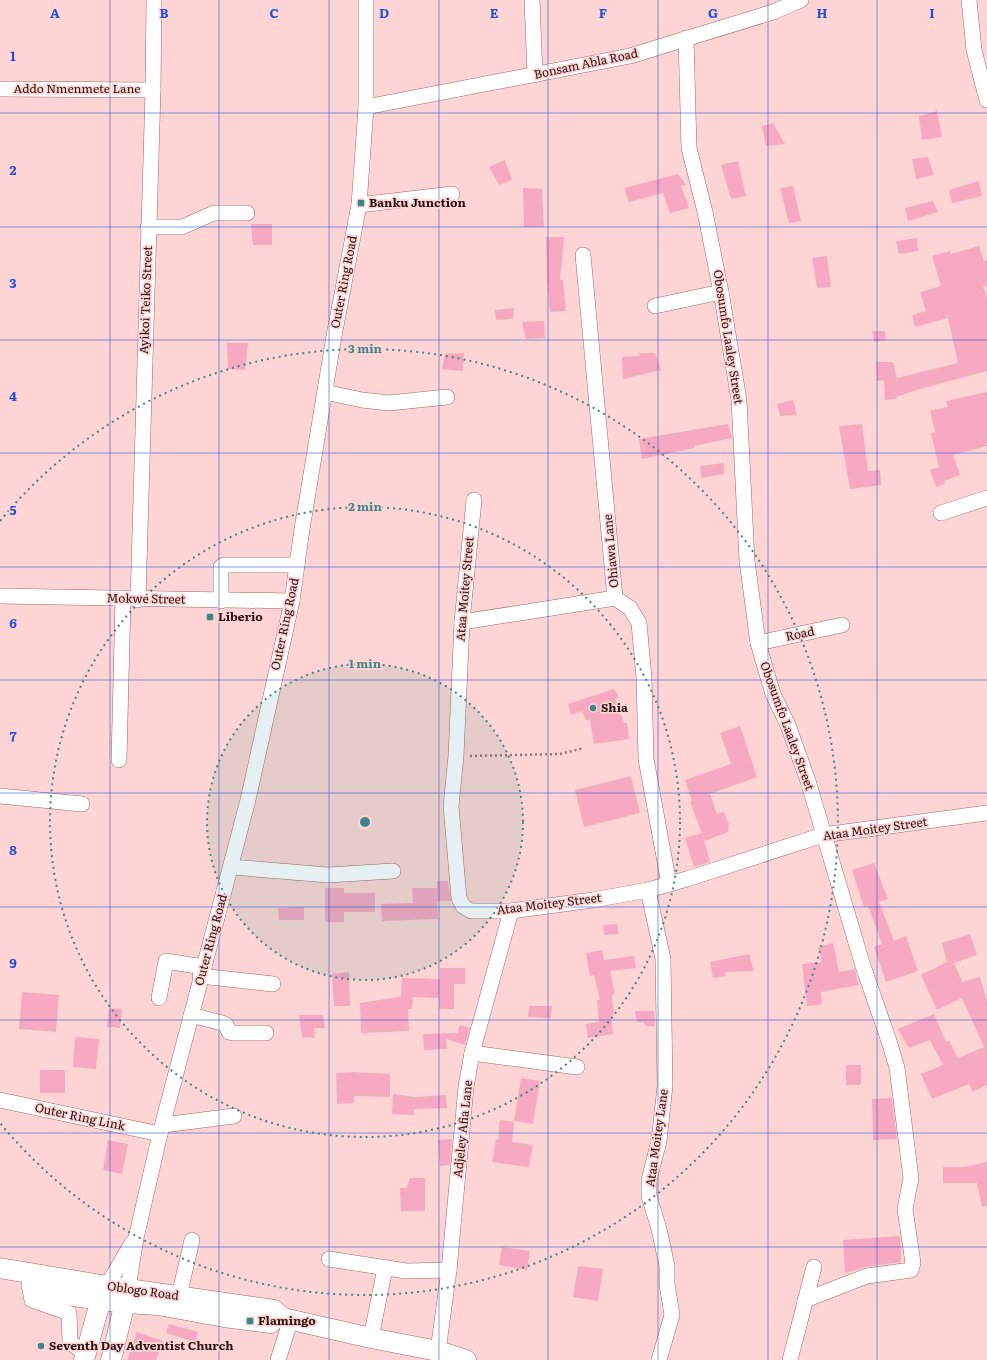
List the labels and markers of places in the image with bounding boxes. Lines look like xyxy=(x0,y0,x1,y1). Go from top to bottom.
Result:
place label: Banku Junction xyxy=(369,193,466,211)
marker: Banku Junction xyxy=(356,198,366,208)
place label: Liberio xyxy=(218,607,263,625)
marker: Liberio xyxy=(205,612,215,622)
place label: Shia xyxy=(601,698,628,716)
marker: Shia xyxy=(588,703,598,713)
centre of rings xyxy=(358,815,372,829)
place label: Flamingo xyxy=(258,1311,316,1329)
marker: Flamingo xyxy=(245,1316,255,1326)
place label: Seventh Day Adventist Church xyxy=(49,1336,233,1354)
marker: Seventh Day Adventist Church xyxy=(36,1341,46,1351)

